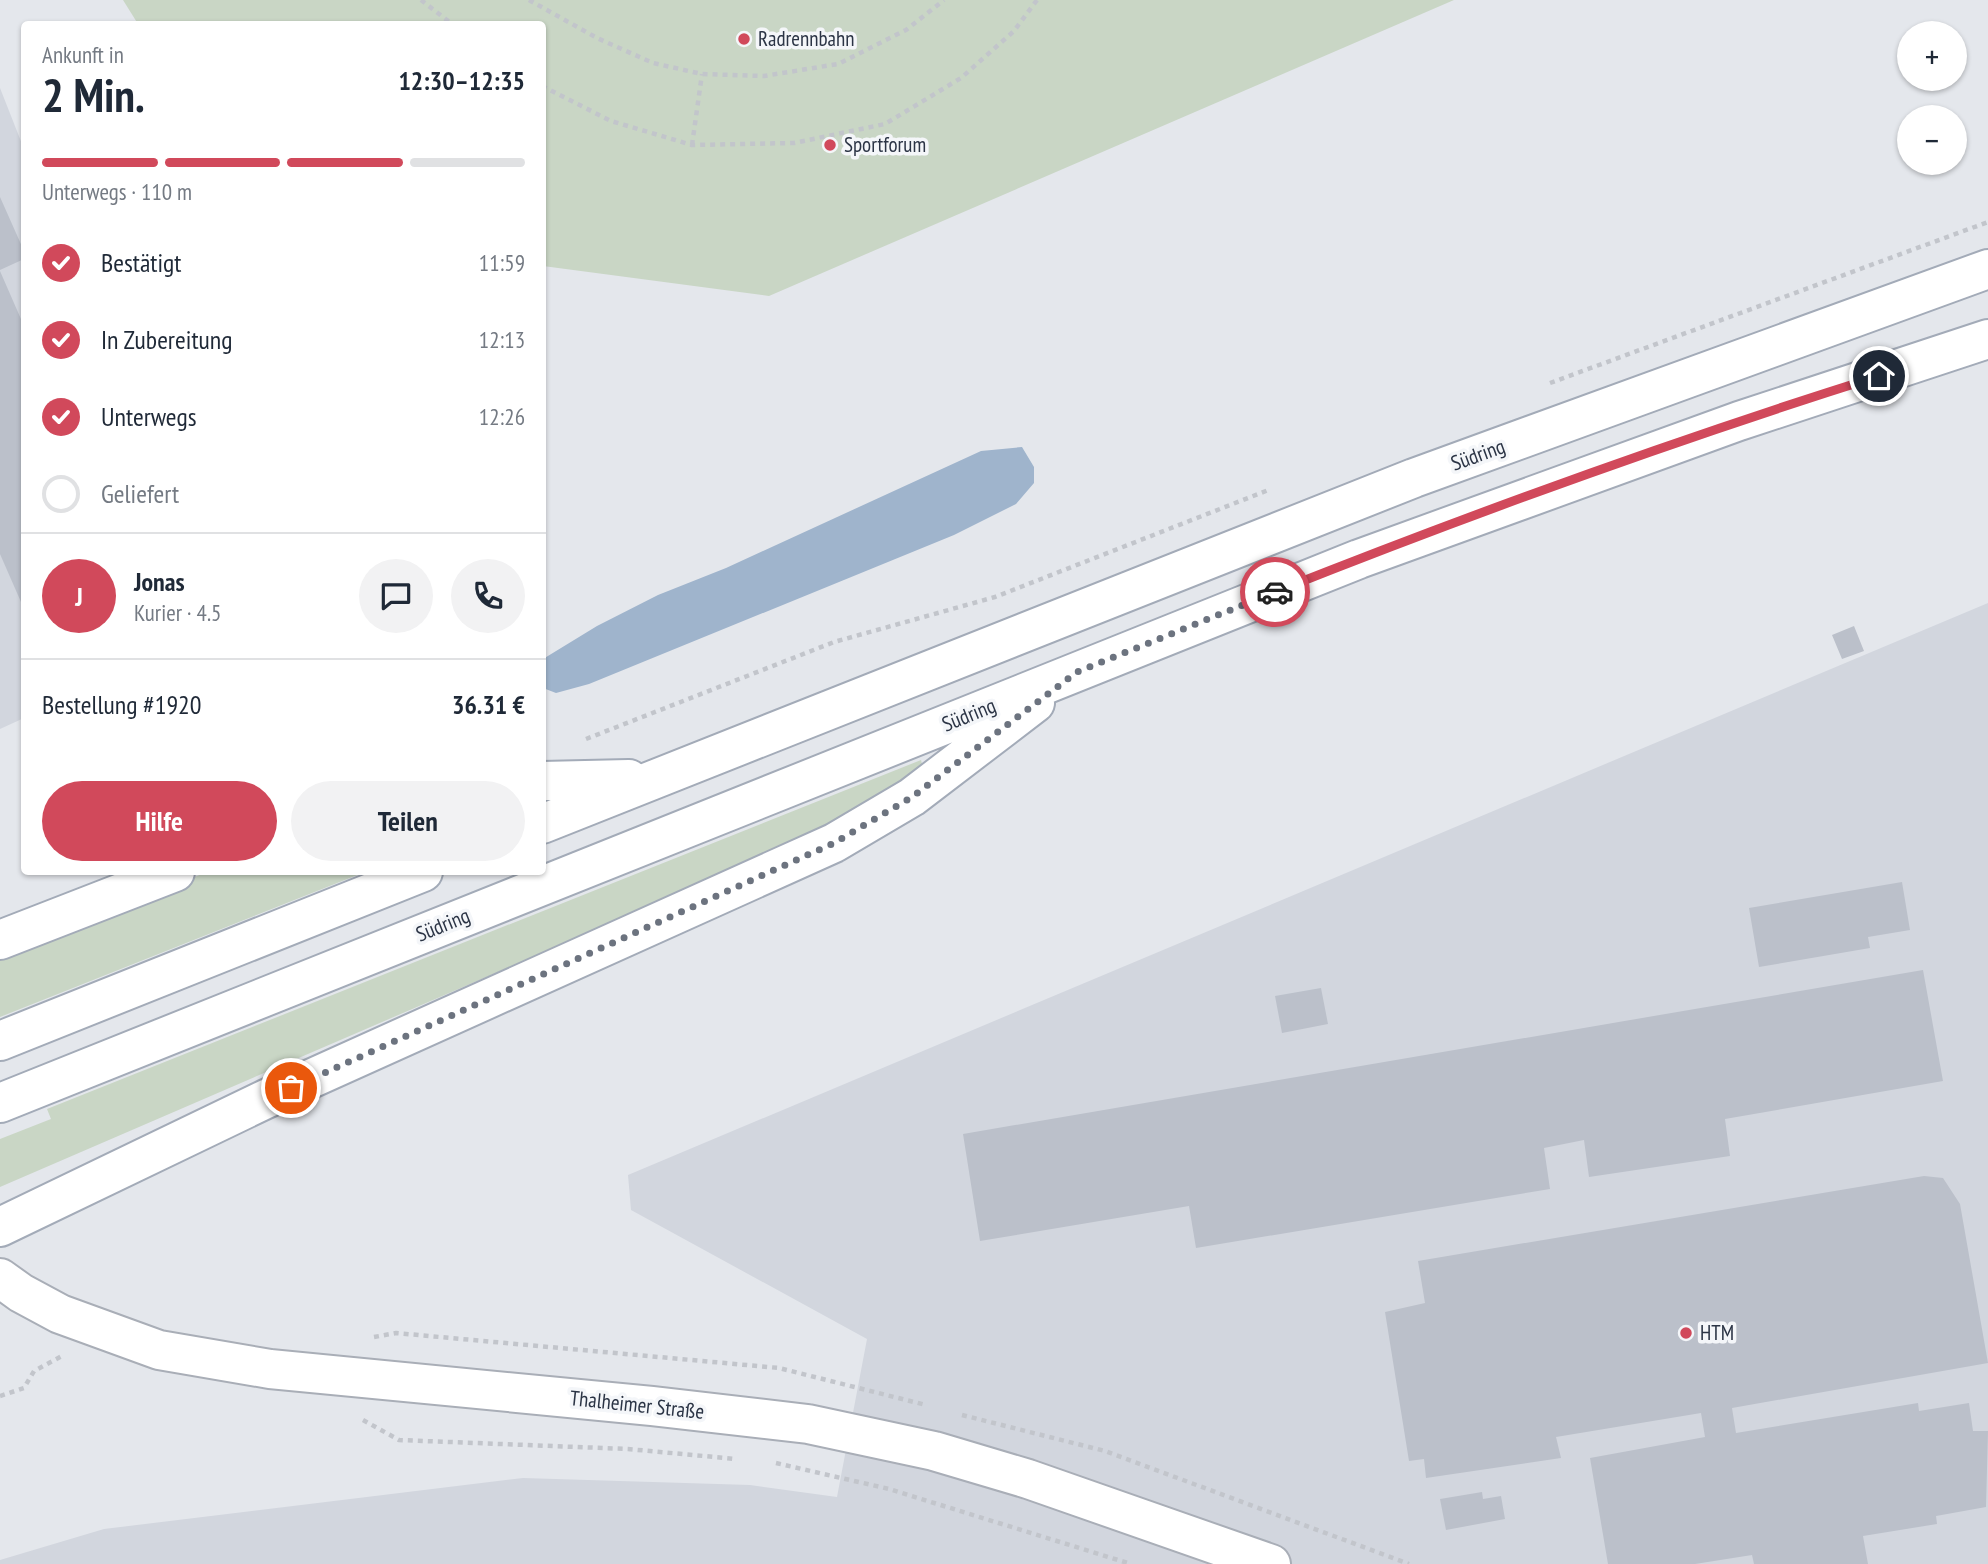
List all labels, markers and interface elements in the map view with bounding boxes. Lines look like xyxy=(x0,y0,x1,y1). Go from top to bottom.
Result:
map controls xyxy=(1897,21,1967,175)
button: + xyxy=(1897,21,1967,91)
place label: Radrennbahn xyxy=(758,25,854,52)
marker: Radrennbahn xyxy=(736,31,752,47)
text: Ankunft in xyxy=(42,40,124,69)
text: 12:30–12:35 xyxy=(398,64,525,97)
text: 2 Min. xyxy=(42,65,145,125)
button: − xyxy=(1897,105,1967,175)
place label: Sportforum xyxy=(844,131,926,158)
marker: Sportforum xyxy=(822,137,838,153)
text: Unterwegs · 110 m xyxy=(42,177,192,206)
icon: check xyxy=(42,244,80,282)
text: Bestätigt xyxy=(101,246,182,279)
text: 11:59 xyxy=(479,248,525,277)
icon: check xyxy=(42,321,80,359)
text: In Zubereitung xyxy=(101,323,232,356)
text: 12:13 xyxy=(479,325,525,354)
pin xyxy=(1849,346,1909,406)
icon: home xyxy=(1860,357,1898,395)
icon: check xyxy=(42,398,80,436)
text: Unterwegs xyxy=(101,400,196,433)
text: 12:26 xyxy=(479,402,525,431)
street label: Südring xyxy=(1447,432,1509,477)
text: Geliefert xyxy=(101,477,179,510)
courier xyxy=(1240,557,1310,627)
button: chat xyxy=(359,559,433,633)
button: phone xyxy=(451,559,525,633)
text: Jonas xyxy=(134,565,185,598)
icon: car xyxy=(1256,573,1294,611)
text: J xyxy=(75,580,83,613)
text: Kurier · 4.5 xyxy=(134,598,221,627)
text: Bestellung #1920 xyxy=(42,688,202,721)
text: 36.31 € xyxy=(452,688,525,721)
street label: Südring xyxy=(938,692,1000,738)
button: Hilfe xyxy=(42,781,277,861)
button: Teilen xyxy=(291,781,525,861)
street label: Südring xyxy=(412,902,474,948)
pin xyxy=(261,1058,321,1118)
icon: bag xyxy=(272,1069,310,1107)
place label: HTM xyxy=(1700,1319,1734,1346)
marker: HTM xyxy=(1678,1325,1694,1341)
street label: Thalheimer Straße xyxy=(569,1384,705,1425)

